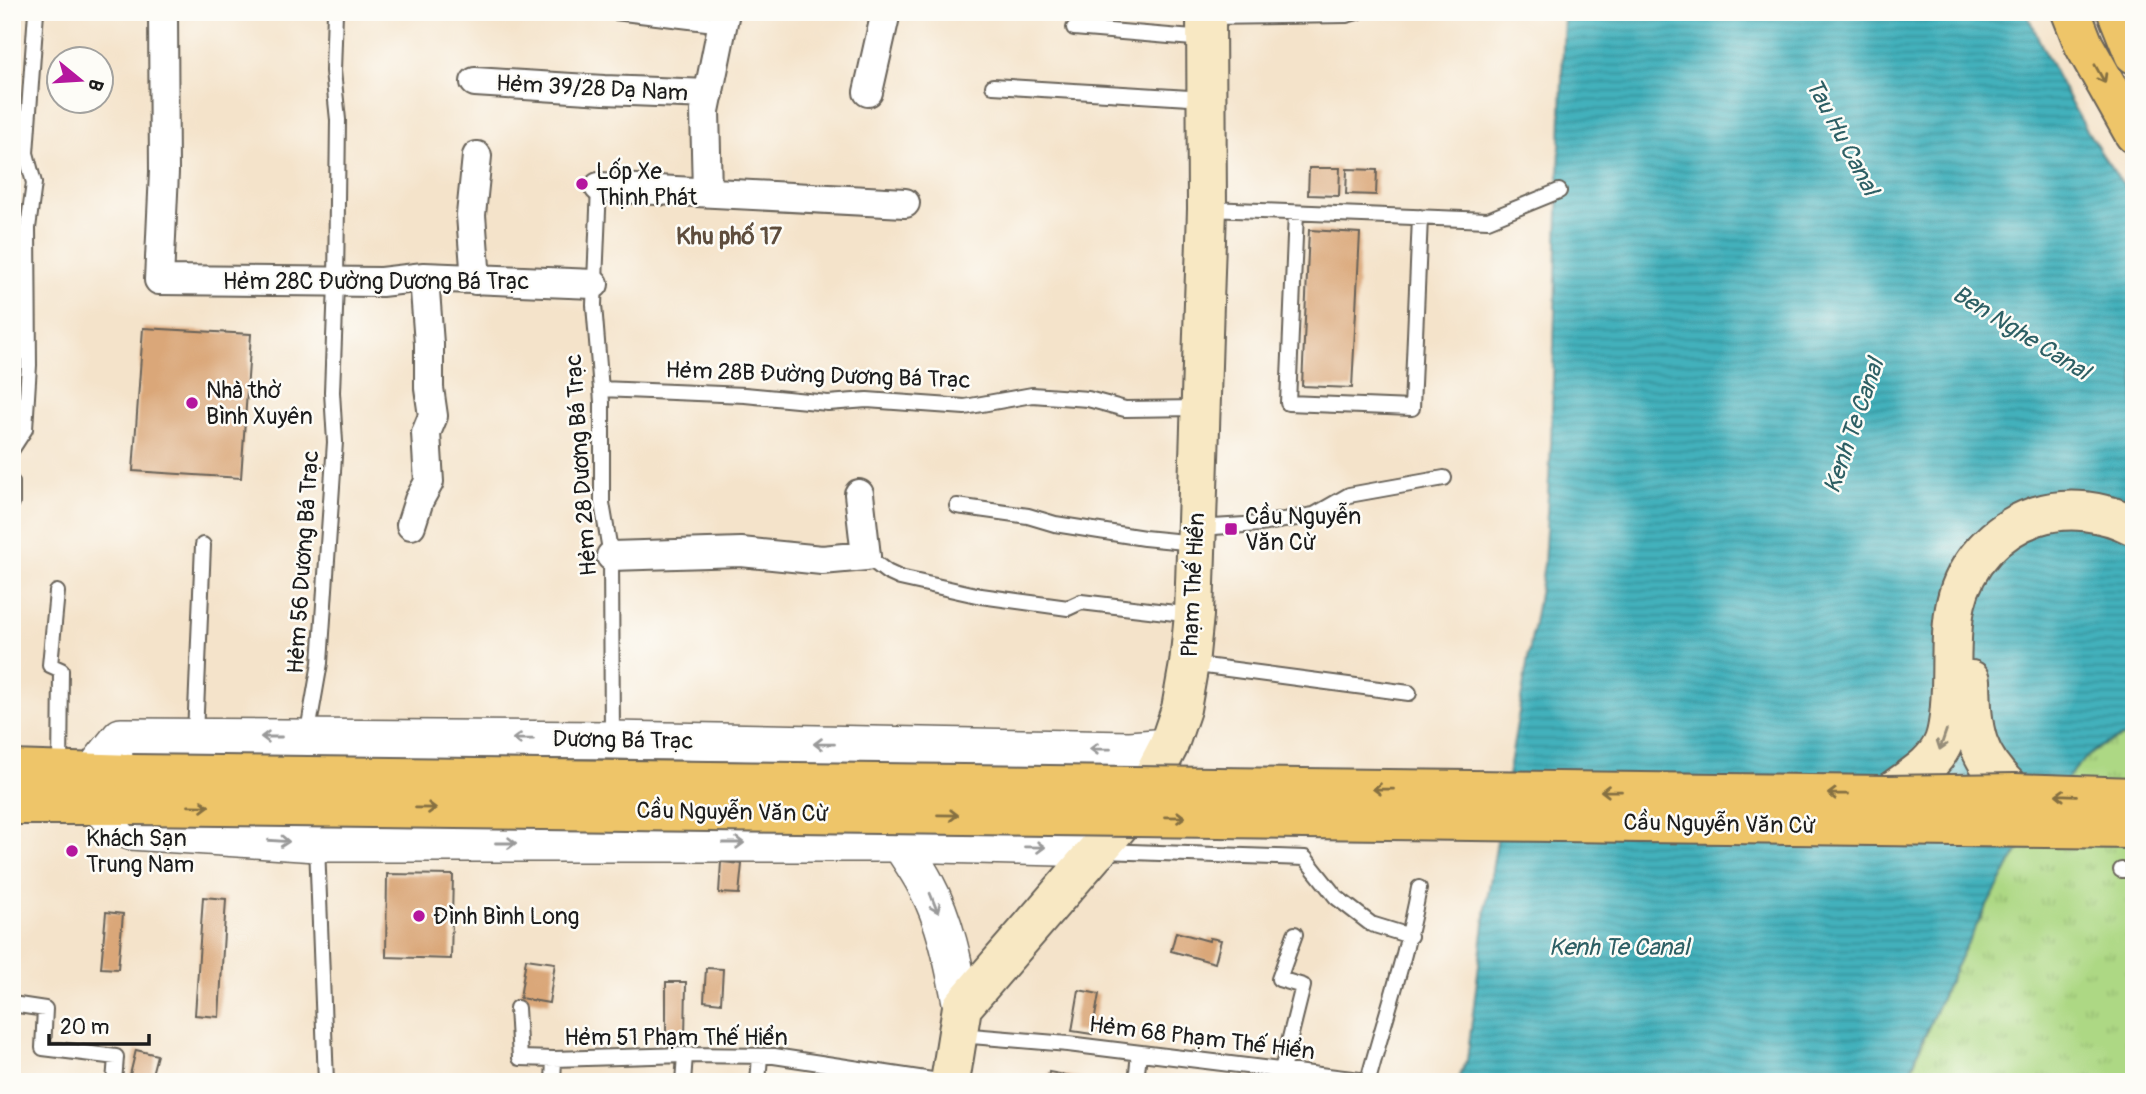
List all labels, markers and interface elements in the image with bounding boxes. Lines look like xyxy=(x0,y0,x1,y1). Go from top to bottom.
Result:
north arrow xyxy=(46,46,116,116)
one-way arrow xyxy=(2094,63,2107,84)
street label: Hẻm 39/28 Dạ Nam xyxy=(495,68,689,108)
water label: Tau Hu Canal xyxy=(1799,74,1886,202)
text: B xyxy=(82,76,108,94)
place label: Lốp Xe Thịnh Phát xyxy=(596,157,698,212)
marker: Lốp Xe Thịnh Phát xyxy=(574,176,590,192)
district label: Khu phố 17 xyxy=(676,222,782,251)
street label: Hẻm 28C Đường Dương Bá Trạc xyxy=(223,267,529,296)
water label: Ben Nghe Canal xyxy=(1947,279,2097,388)
street label: Hẻm 28 Dương Bá Trạc xyxy=(559,353,603,577)
water label: Kenh Te Canal xyxy=(1817,353,1891,497)
street label: Hẻm 28B Đường Dương Bá Trạc xyxy=(665,355,971,395)
place label: Nhà thờ Bình Xuyên xyxy=(206,376,313,431)
marker: Nhà thờ Bình Xuyên xyxy=(184,395,200,411)
street label: Hẻm 56 Dương Bá Trạc xyxy=(281,449,325,675)
place label: Cầu Nguyễn Văn Cừ xyxy=(1245,502,1361,557)
street label: Phạm Thế Hiển xyxy=(1175,512,1211,658)
marker: Cầu Nguyễn Văn Cừ xyxy=(1223,521,1239,537)
street label: Dương Bá Trạc xyxy=(552,724,694,756)
one-way arrow xyxy=(1936,728,1948,750)
one-way arrow xyxy=(260,730,283,744)
one-way arrow xyxy=(512,732,535,746)
one-way arrow xyxy=(813,737,836,751)
one-way arrow xyxy=(1089,743,1112,756)
one-way arrow xyxy=(1372,782,1395,796)
one-way arrow xyxy=(1599,785,1622,798)
one-way arrow xyxy=(1827,787,1850,801)
one-way arrow xyxy=(2054,788,2077,801)
street label: Cầu Nguyễn Văn Cừ xyxy=(636,796,830,828)
one-way arrow xyxy=(187,799,210,813)
one-way arrow xyxy=(415,802,438,815)
one-way arrow xyxy=(936,808,959,821)
street label: Cầu Nguyễn Văn Cừ xyxy=(1623,808,1817,840)
one-way arrow xyxy=(1163,810,1186,824)
place label: Khách Sạn Trung Nam xyxy=(86,824,194,879)
one-way arrow xyxy=(267,835,290,848)
one-way arrow xyxy=(495,836,518,850)
one-way arrow xyxy=(722,836,745,850)
one-way arrow xyxy=(1023,840,1046,853)
marker: Khách Sạn Trung Nam xyxy=(64,843,80,859)
one-way arrow xyxy=(928,891,941,913)
place label: Đình Bình Long xyxy=(433,902,579,931)
marker: Đình Bình Long xyxy=(411,908,427,924)
water label: Kenh Te Canal xyxy=(1549,933,1692,962)
scale bar xyxy=(49,1003,149,1047)
street label: Hẻm 68 Phạm Thế Hiển xyxy=(1087,1010,1317,1066)
text: 20 m xyxy=(60,1014,109,1041)
street label: Hẻm 51 Phạm Thế Hiển xyxy=(564,1023,788,1052)

